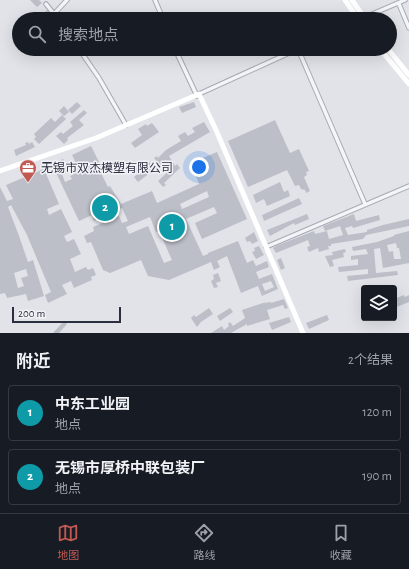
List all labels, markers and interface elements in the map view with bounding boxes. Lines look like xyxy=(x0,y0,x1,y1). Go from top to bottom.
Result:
search box xyxy=(12,12,397,56)
icon: search xyxy=(26,23,48,45)
text: 搜索地点 xyxy=(58,28,118,43)
your location xyxy=(189,157,209,177)
office icon: 无锡市双杰模塑有限公司 xyxy=(18,158,38,183)
place label: 无锡市双杰模塑有限公司 xyxy=(41,161,173,174)
pin: 2 xyxy=(92,193,118,223)
pin: 1 xyxy=(159,212,185,242)
map controls xyxy=(361,285,397,321)
button: layers xyxy=(361,285,397,321)
scale bar xyxy=(12,305,121,324)
text: 200 m xyxy=(18,308,45,319)
text: 附近 xyxy=(16,353,50,370)
text: 2个结果 xyxy=(348,354,393,367)
text: 中东工业园 xyxy=(55,397,130,412)
text: 1 xyxy=(28,406,32,419)
text: 120 m xyxy=(362,406,392,419)
text: 地点 xyxy=(55,419,81,432)
text: 无锡市厚桥中联包装厂 xyxy=(55,461,205,476)
text: 2 xyxy=(27,470,33,483)
text: 190 m xyxy=(362,470,392,483)
text: 地点 xyxy=(55,483,81,496)
tab: 地图 xyxy=(57,522,79,562)
tab: 路线 xyxy=(193,522,215,562)
tab: 收藏 xyxy=(330,522,352,562)

